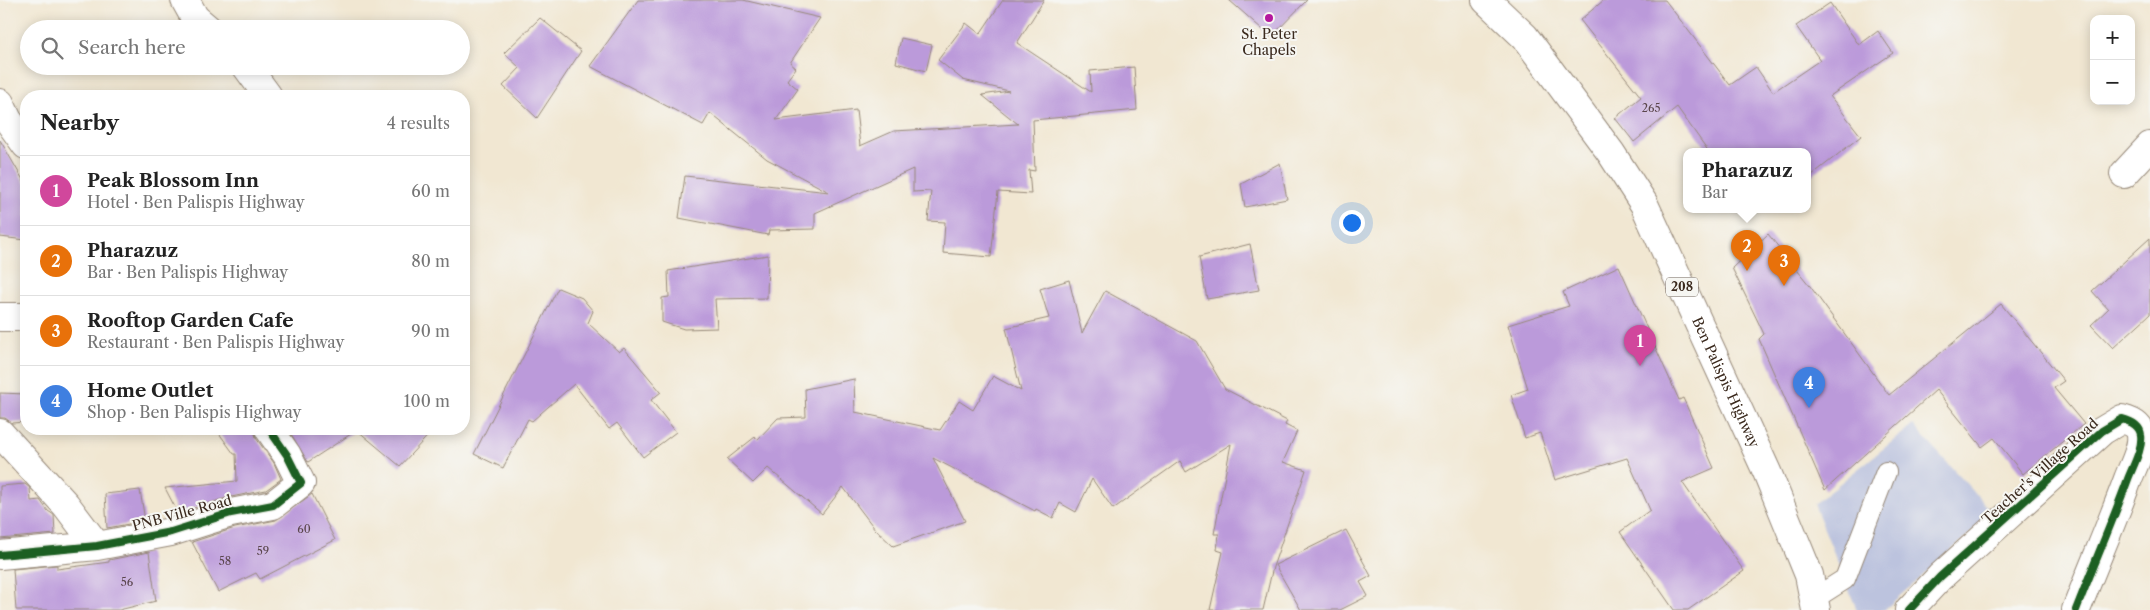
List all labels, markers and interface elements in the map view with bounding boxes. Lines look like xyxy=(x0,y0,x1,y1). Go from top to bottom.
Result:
marker: St. Peter Chapels xyxy=(1263,12,1275,24)
map controls xyxy=(2090,15,2135,105)
button: + xyxy=(2090,15,2135,60)
search box xyxy=(20,20,470,75)
place label: St. Peter Chapels xyxy=(1241,25,1297,59)
icon: search xyxy=(38,34,66,62)
text: Search here xyxy=(78,36,186,59)
button: − xyxy=(2090,60,2135,105)
house number: 265 xyxy=(1642,101,1660,115)
text: Nearby xyxy=(40,110,119,135)
text: 4 results xyxy=(387,113,450,133)
popup xyxy=(1683,148,1811,213)
text: Pharazuz xyxy=(1701,159,1793,182)
text: Peak Blossom Inn xyxy=(87,169,259,192)
text: 1 xyxy=(52,181,60,201)
text: 60 m xyxy=(411,181,450,201)
text: Bar xyxy=(1701,182,1728,202)
text: Hotel · Ben Palispis Highway xyxy=(87,192,305,212)
your location xyxy=(1339,210,1365,236)
pin: 2 xyxy=(1731,230,1763,271)
text: Pharazuz xyxy=(87,239,178,262)
pin: 3 xyxy=(1768,245,1800,286)
text: 2 xyxy=(51,251,61,271)
text: 80 m xyxy=(411,251,450,271)
text: Bar · Ben Palispis Highway xyxy=(87,262,288,282)
road number: 208 xyxy=(1666,278,1698,296)
text: Rooftop Garden Cafe xyxy=(87,309,294,332)
street label: Ben Palispis Highway xyxy=(1688,314,1764,451)
text: 3 xyxy=(51,321,61,341)
text: 90 m xyxy=(411,321,450,341)
pin: 1 xyxy=(1624,325,1656,366)
text: Restaurant · Ben Palispis Highway xyxy=(87,332,344,352)
pin: 4 xyxy=(1793,367,1825,408)
text: Home Outlet xyxy=(87,379,213,402)
text: 4 xyxy=(51,391,61,411)
text: 100 m xyxy=(404,391,450,411)
text: Shop · Ben Palispis Highway xyxy=(87,402,301,422)
street label: Teacher's Village Road xyxy=(1978,414,2102,528)
street label: PNB Ville Road xyxy=(130,491,234,535)
house number: 60 xyxy=(297,522,311,536)
house number: 59 xyxy=(257,544,269,558)
house number: 58 xyxy=(219,554,231,568)
house number: 56 xyxy=(121,575,134,589)

